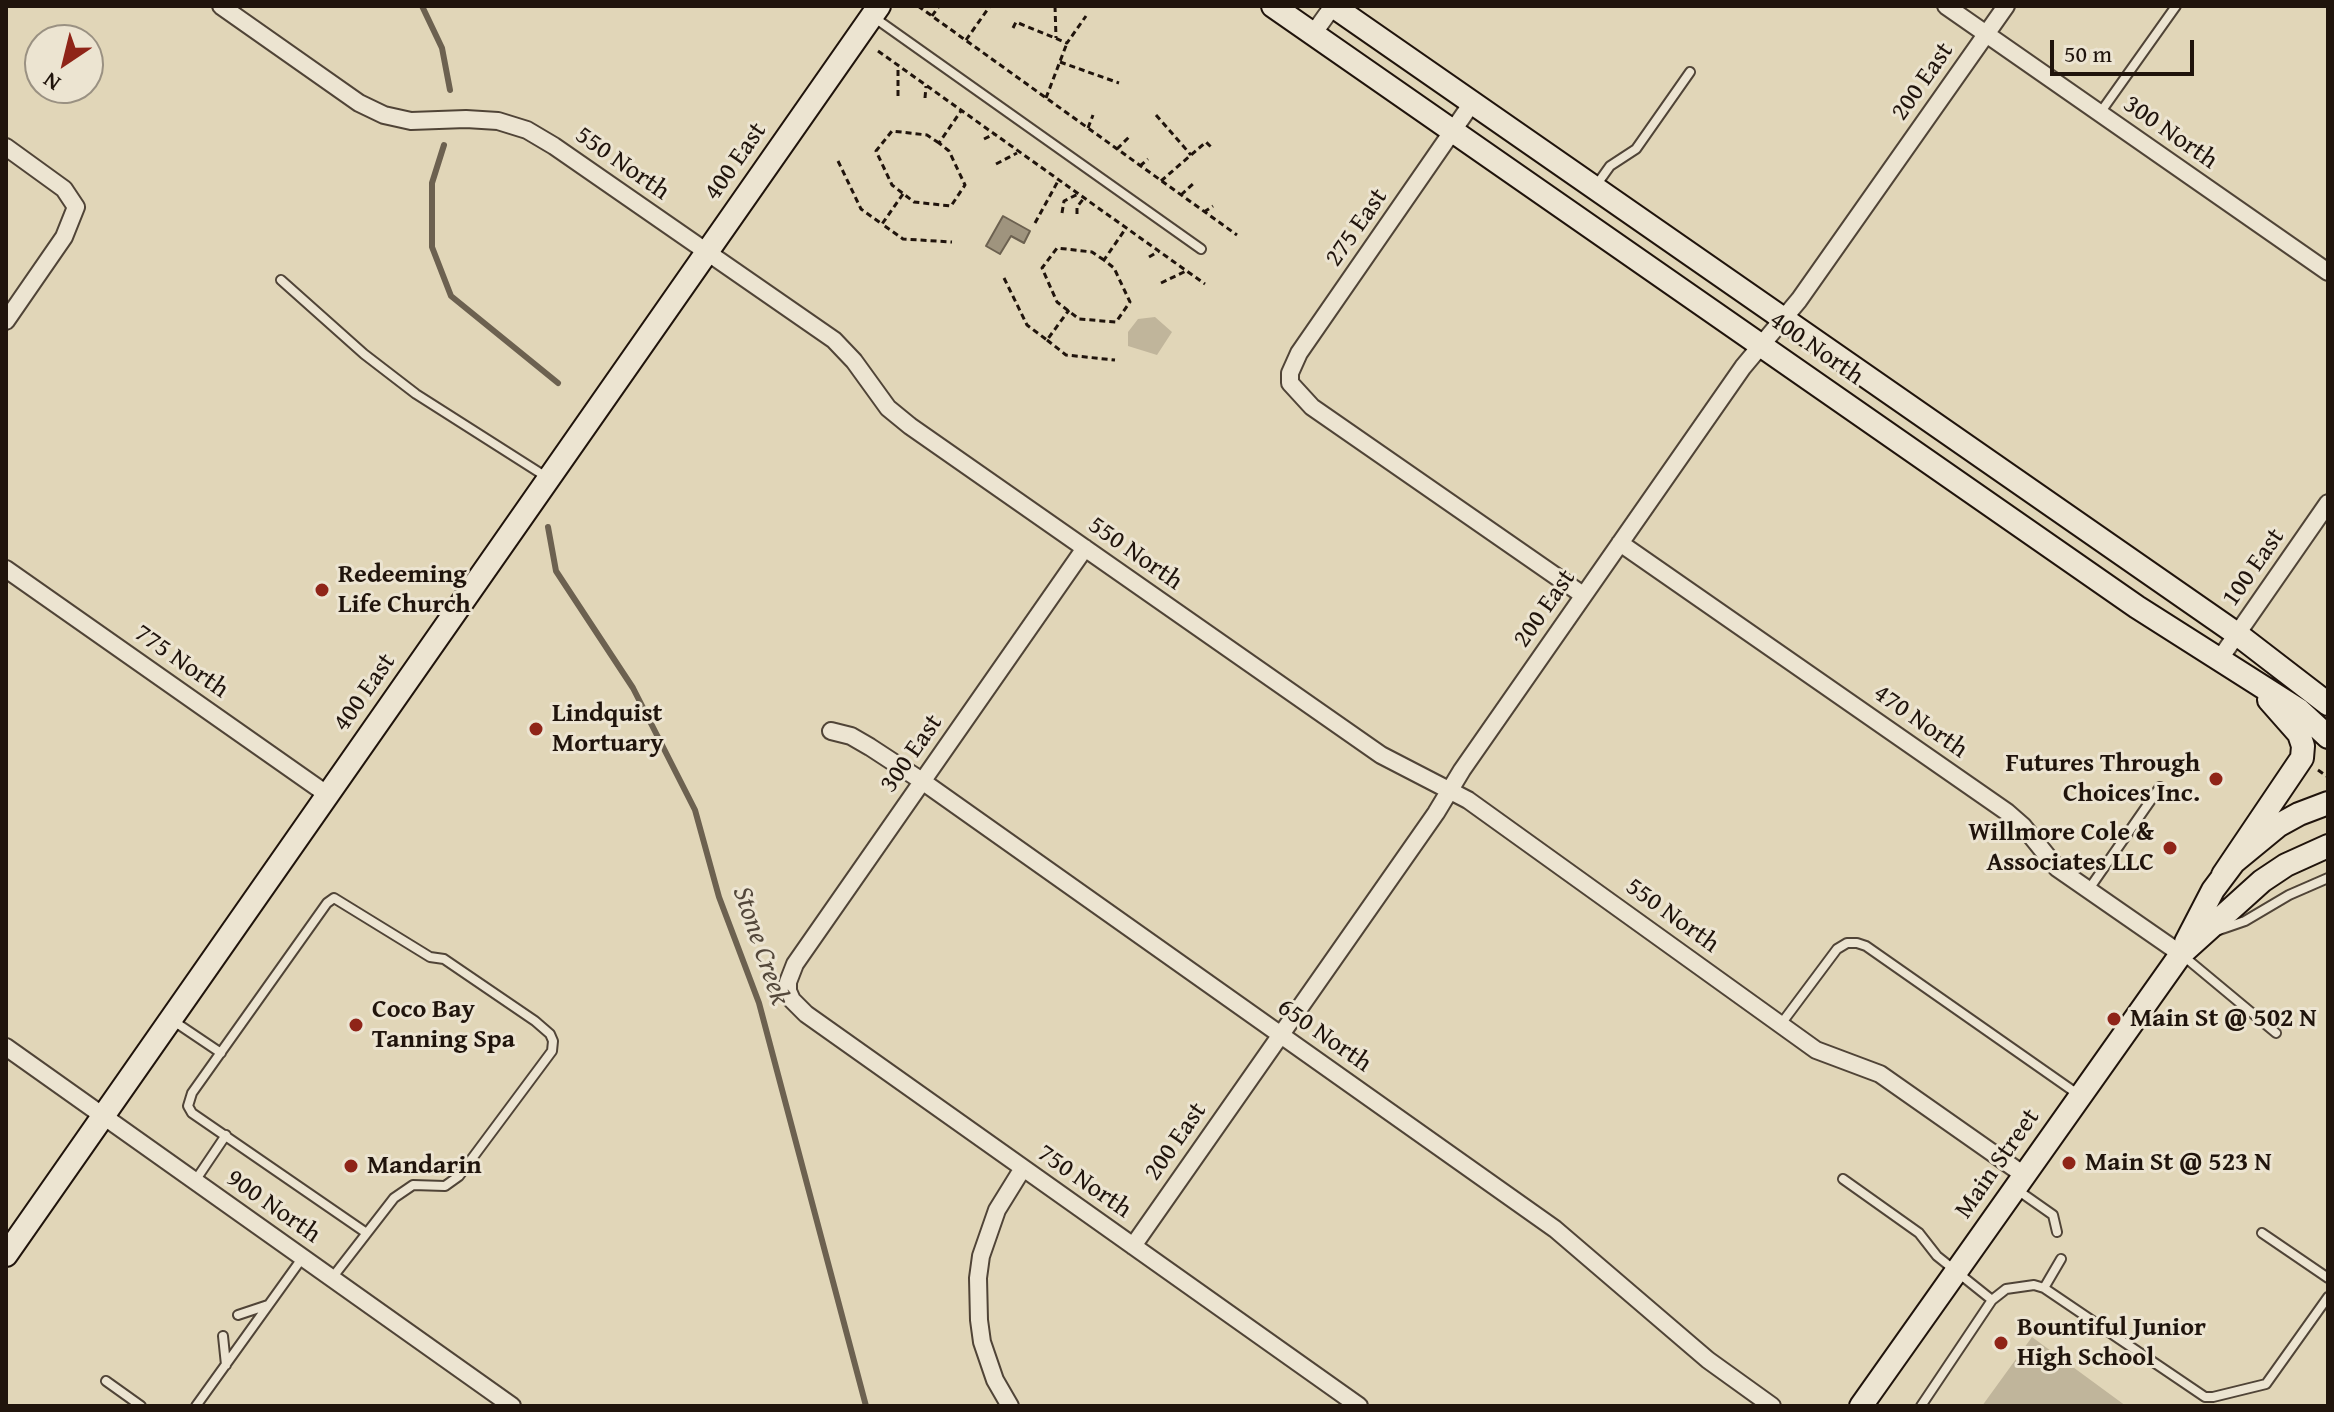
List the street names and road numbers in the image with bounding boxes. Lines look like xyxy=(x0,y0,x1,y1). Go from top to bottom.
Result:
street label: 200 East xyxy=(1885,37,1961,127)
street label: 300 North xyxy=(2117,89,2223,177)
street label: 400 East xyxy=(698,117,774,207)
street label: 550 North xyxy=(569,120,675,208)
street label: 275 East xyxy=(1319,183,1395,273)
street label: 400 North xyxy=(1763,305,1869,393)
street label: 550 North xyxy=(1082,510,1188,598)
street label: 100 East xyxy=(2216,523,2292,613)
street label: 200 East xyxy=(1507,564,1583,654)
street label: 775 North xyxy=(128,618,234,706)
street label: 400 East xyxy=(327,648,403,738)
street label: 470 North xyxy=(1867,678,1973,766)
street label: 300 East xyxy=(874,709,950,799)
street label: 550 North xyxy=(1619,872,1725,960)
street label: 650 North xyxy=(1271,992,1377,1080)
street label: 200 East xyxy=(1138,1097,1214,1187)
street label: Main Street xyxy=(1949,1103,2047,1225)
street label: 750 North xyxy=(1031,1138,1137,1226)
street label: 900 North xyxy=(220,1163,326,1251)

